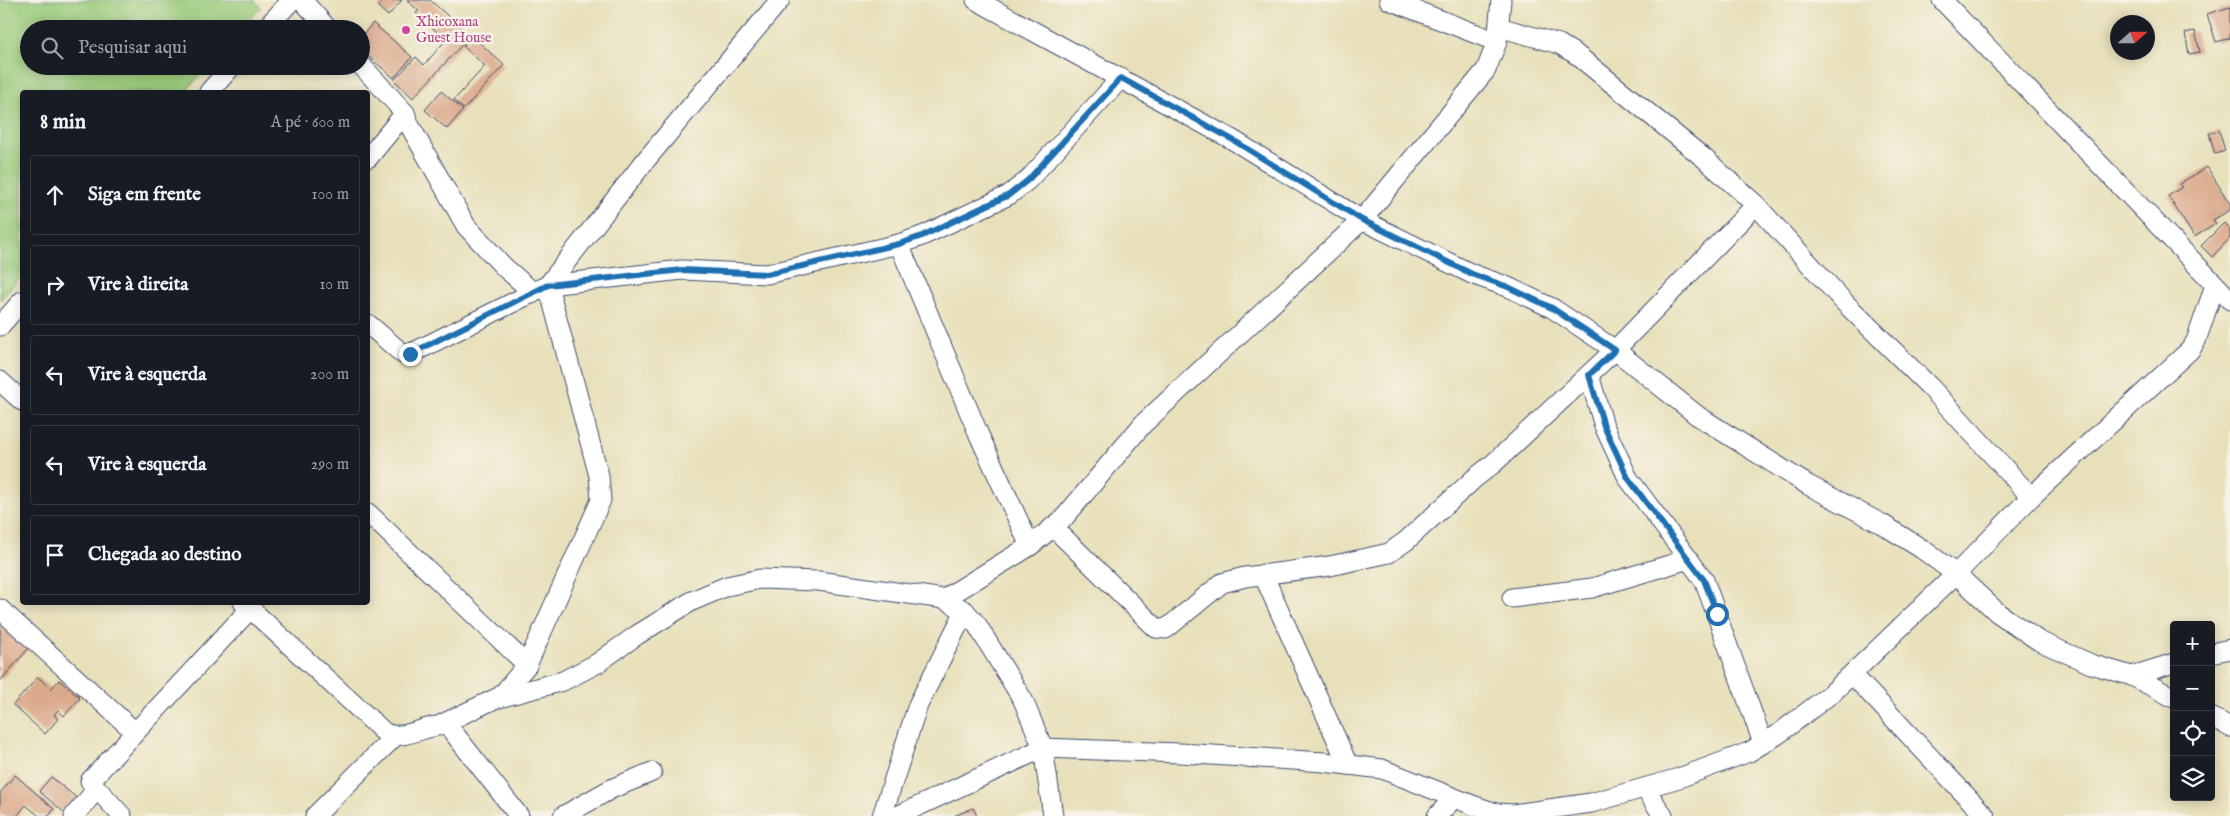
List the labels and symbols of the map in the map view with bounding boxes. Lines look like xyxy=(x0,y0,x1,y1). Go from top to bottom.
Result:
place label: Xhicoxana Guest House xyxy=(416,13,492,47)
north arrow xyxy=(2110,15,2155,60)
marker: Xhicoxana Guest House xyxy=(400,24,412,36)
route end xyxy=(399,343,422,366)
route start xyxy=(1706,603,1729,626)

